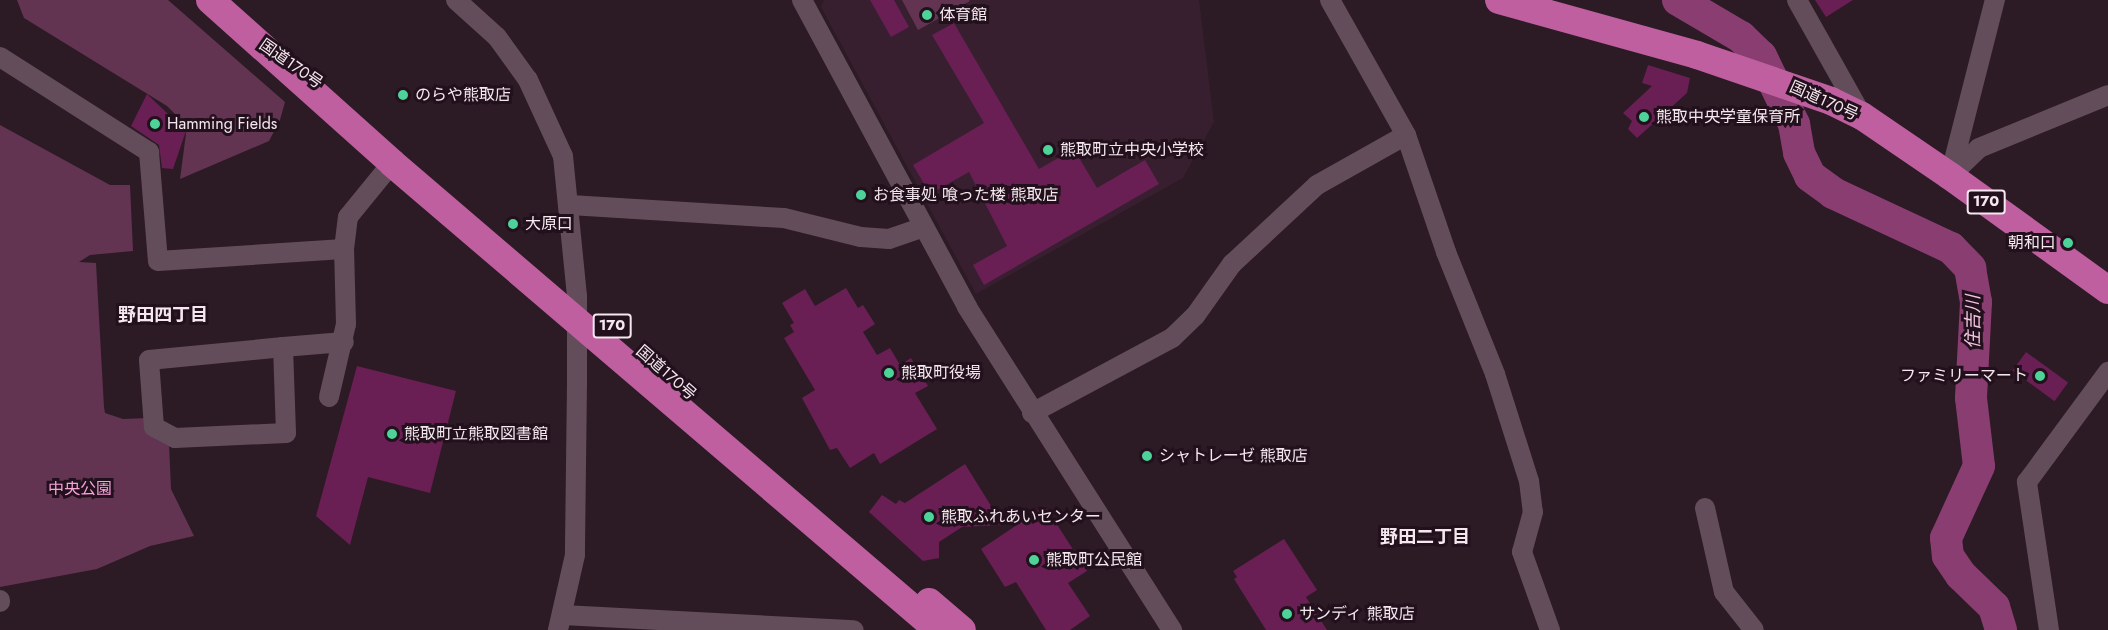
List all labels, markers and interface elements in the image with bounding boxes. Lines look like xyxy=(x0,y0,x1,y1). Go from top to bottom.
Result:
place label: 体育館 xyxy=(939,5,987,25)
marker: 体育館 xyxy=(920,8,934,22)
street label: 国道170号 xyxy=(256,35,326,93)
street label: 国道170号 xyxy=(1787,77,1861,125)
place label: のらや熊取店 xyxy=(415,85,511,105)
marker: のらや熊取店 xyxy=(396,88,410,102)
place label: 熊取中央学童保育所 xyxy=(1656,107,1800,127)
marker: 熊取中央学童保育所 xyxy=(1637,110,1651,124)
place label: Hamming Fields xyxy=(167,114,277,134)
marker: Hamming Fields xyxy=(148,117,162,131)
place label: 熊取町立中央小学校 xyxy=(1060,140,1204,160)
marker: 熊取町立中央小学校 xyxy=(1041,143,1055,157)
place label: お食事処 喰った楼 熊取店 xyxy=(873,185,1059,205)
marker: お食事処 喰った楼 熊取店 xyxy=(854,188,868,202)
road number: 170 xyxy=(1966,190,2006,214)
place label: 大原口 xyxy=(525,214,573,234)
marker: 大原口 xyxy=(506,217,520,231)
place label: 朝和口 xyxy=(2008,233,2056,253)
marker: 朝和口 xyxy=(2061,236,2075,250)
water label: 住吉川 xyxy=(1962,295,1984,349)
district label: 野田四丁目 xyxy=(118,304,208,326)
road number: 170 xyxy=(592,314,632,338)
street label: 国道170号 xyxy=(632,342,700,404)
place label: 熊取町役場 xyxy=(901,363,981,383)
marker: 熊取町役場 xyxy=(882,366,896,380)
place label: ファミリーマート xyxy=(1900,366,2028,386)
marker: ファミリーマート xyxy=(2033,369,2047,383)
place label: 熊取町立熊取図書館 xyxy=(404,424,548,444)
marker: 熊取町立熊取図書館 xyxy=(385,427,399,441)
place label: シャトレーゼ 熊取店 xyxy=(1159,446,1308,466)
marker: シャトレーゼ 熊取店 xyxy=(1140,449,1154,463)
park label: 中央公園 xyxy=(48,479,112,499)
place label: 熊取ふれあいセンター xyxy=(941,507,1101,527)
marker: 熊取ふれあいセンター xyxy=(922,510,936,524)
district label: 野田二丁目 xyxy=(1380,526,1470,548)
place label: 熊取町公民館 xyxy=(1046,550,1142,570)
marker: 熊取町公民館 xyxy=(1027,553,1041,567)
place label: サンディ 熊取店 xyxy=(1299,604,1416,624)
marker: サンディ 熊取店 xyxy=(1280,607,1294,621)

